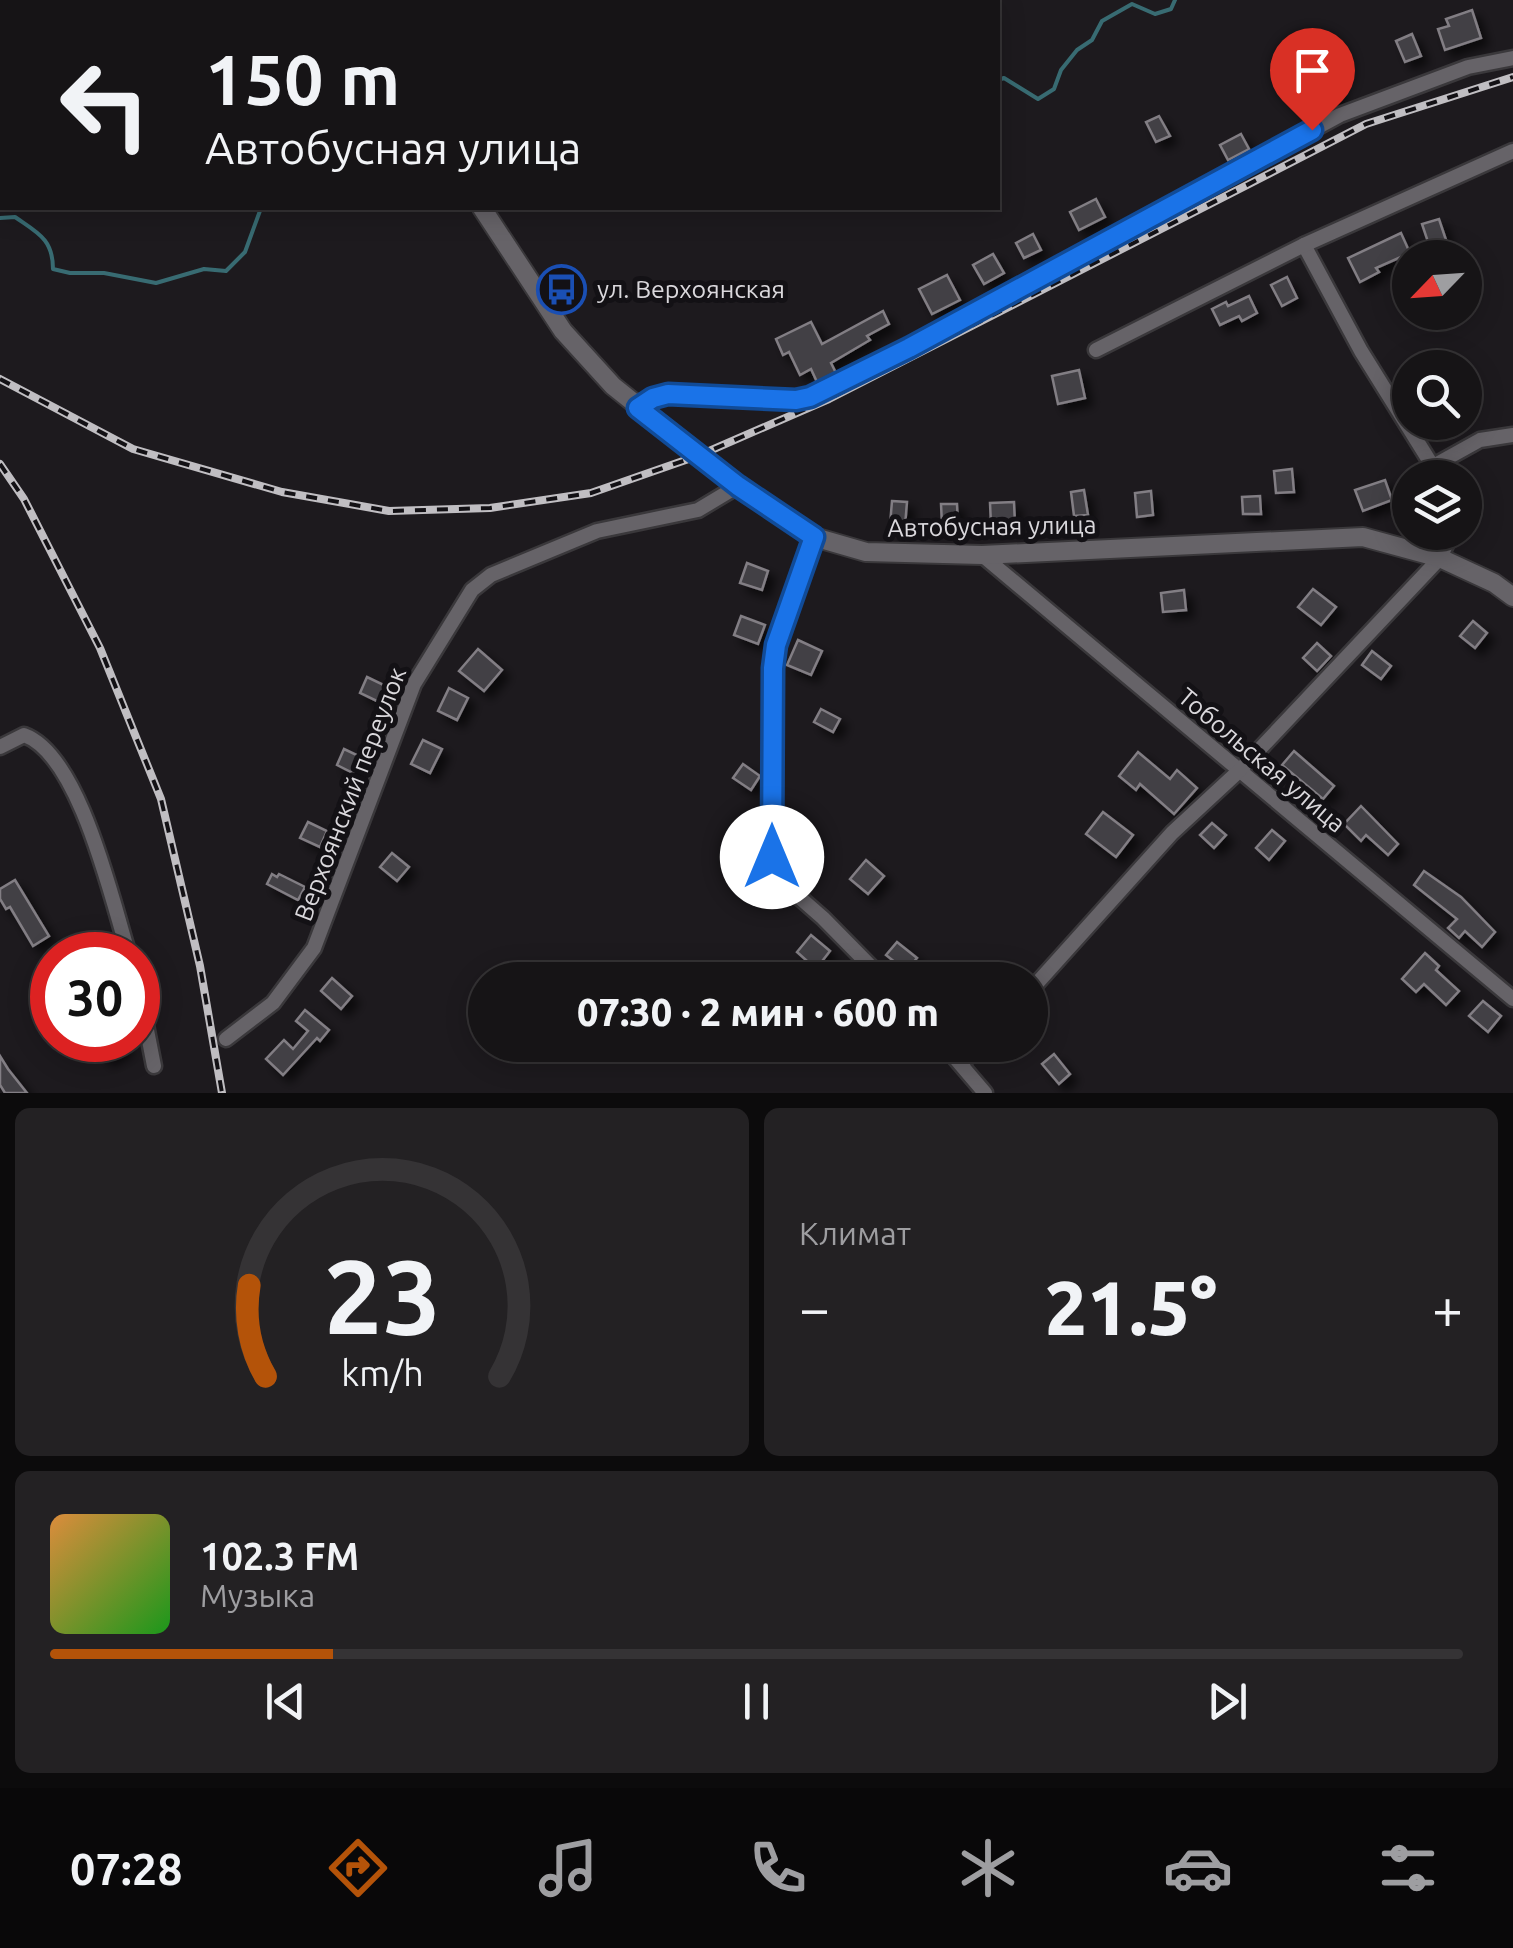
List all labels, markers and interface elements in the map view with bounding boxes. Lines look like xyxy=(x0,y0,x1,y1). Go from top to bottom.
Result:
pin xyxy=(1270,28,1355,131)
icon: left xyxy=(40,40,170,170)
text: 150 m xyxy=(205,40,400,118)
icon: arrive xyxy=(1285,43,1340,98)
text: Автобусная улица xyxy=(205,122,581,173)
north arrow xyxy=(1392,240,1482,330)
map controls xyxy=(1392,240,1482,550)
bus stop icon: ул. Верхоянская xyxy=(536,263,588,315)
place label: ул. Верхоянская xyxy=(597,275,785,303)
button: search xyxy=(1392,350,1482,440)
button: layers xyxy=(1392,460,1482,550)
street label: Автобусная улица xyxy=(887,510,1097,542)
street label: Верхоянский переулок xyxy=(289,663,411,925)
street label: Тобольская улица xyxy=(1173,682,1351,838)
position arrow xyxy=(720,805,824,909)
speed limit sign: 30 xyxy=(30,932,160,1062)
text: 07:30 · 2 мин · 600 m xyxy=(577,991,939,1033)
text: Климат xyxy=(799,1215,911,1251)
text: 23 xyxy=(323,1237,441,1354)
text: 21.5° xyxy=(1045,1265,1217,1349)
text: − xyxy=(799,1277,830,1338)
text: + xyxy=(1432,1277,1463,1338)
text: km/h xyxy=(341,1353,423,1393)
text: 102.3 FM xyxy=(200,1535,359,1577)
text: Музыка xyxy=(200,1577,315,1613)
icon: previous xyxy=(258,1674,313,1729)
icon: pause xyxy=(729,1674,784,1729)
icon: next xyxy=(1200,1674,1255,1729)
icon: directions xyxy=(323,1833,393,1903)
icon: music xyxy=(533,1833,603,1903)
icon: phone xyxy=(743,1833,813,1903)
icon: climate xyxy=(953,1833,1023,1903)
icon: car xyxy=(1163,1833,1233,1903)
icon: filters xyxy=(1373,1833,1443,1903)
text: 07:28 xyxy=(70,1843,183,1894)

